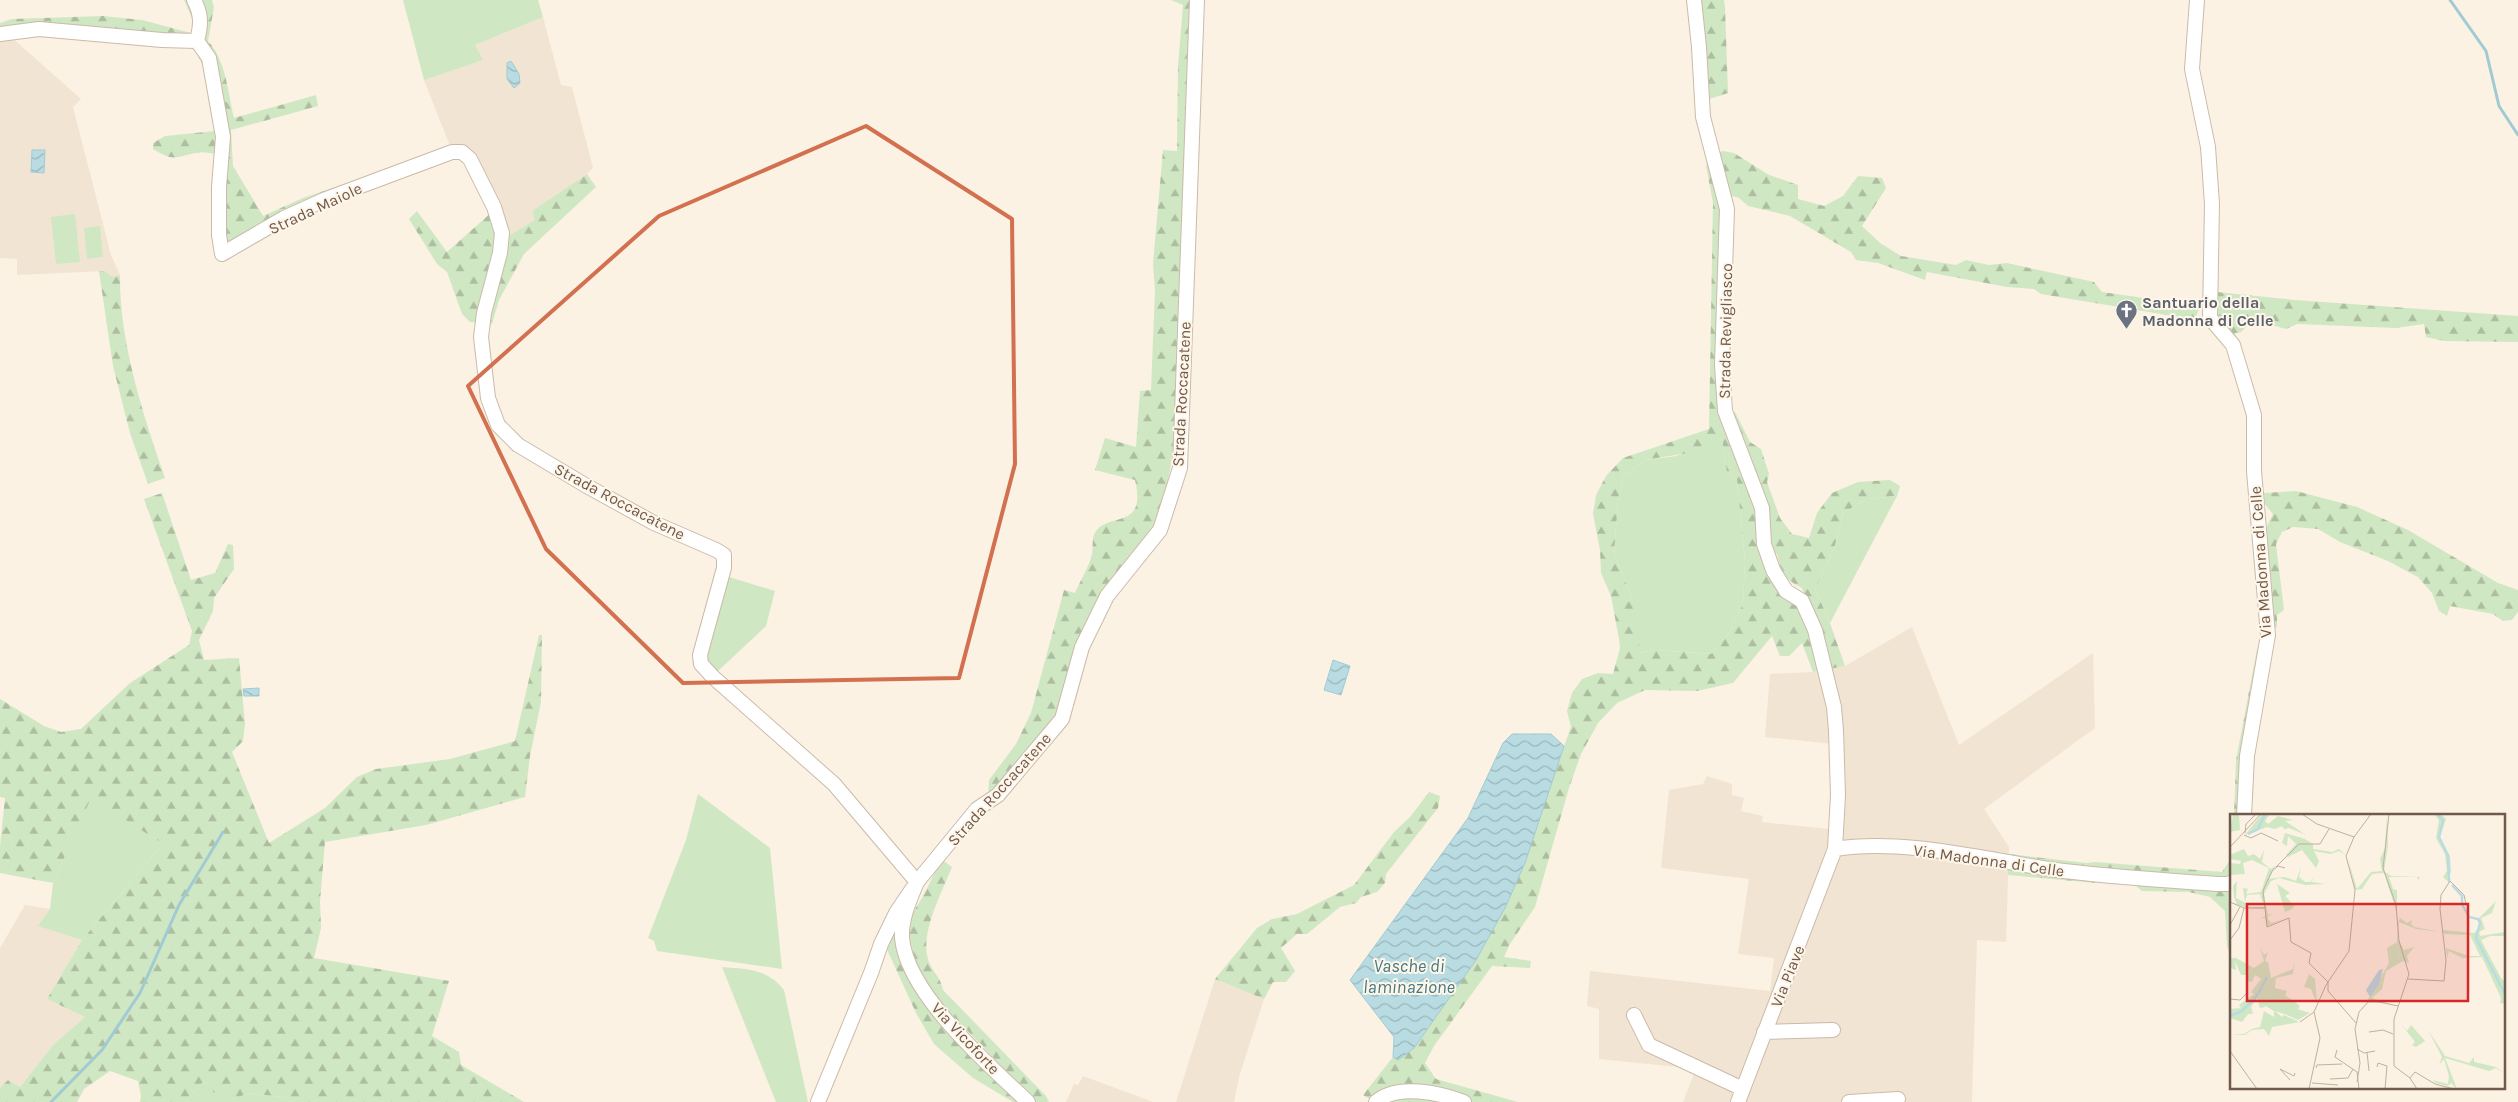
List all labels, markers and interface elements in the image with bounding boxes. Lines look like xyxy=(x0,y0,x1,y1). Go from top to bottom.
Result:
street label: Strada Maiole xyxy=(265,179,365,238)
street label: Strada Revigliasco xyxy=(1715,263,1736,399)
place label: Santuario della Madonna di Celle xyxy=(2142,293,2274,330)
church icon: Santuario della Madonna di Celle xyxy=(2114,299,2138,330)
street label: Strada Roccacatene xyxy=(1168,321,1195,467)
street label: Strada Roccacatene xyxy=(551,459,688,544)
street label: Via Madonna di Celle xyxy=(2246,485,2275,639)
street label: Strada Roccacatene xyxy=(944,729,1055,850)
inset map xyxy=(2230,814,2506,1090)
street label: Via Madonna di Celle xyxy=(1912,841,2066,880)
street label: Via Piave xyxy=(1766,942,1808,1010)
water label: Vasche di laminazione xyxy=(1363,955,1455,998)
street label: Via Vicoforte xyxy=(928,998,1004,1078)

